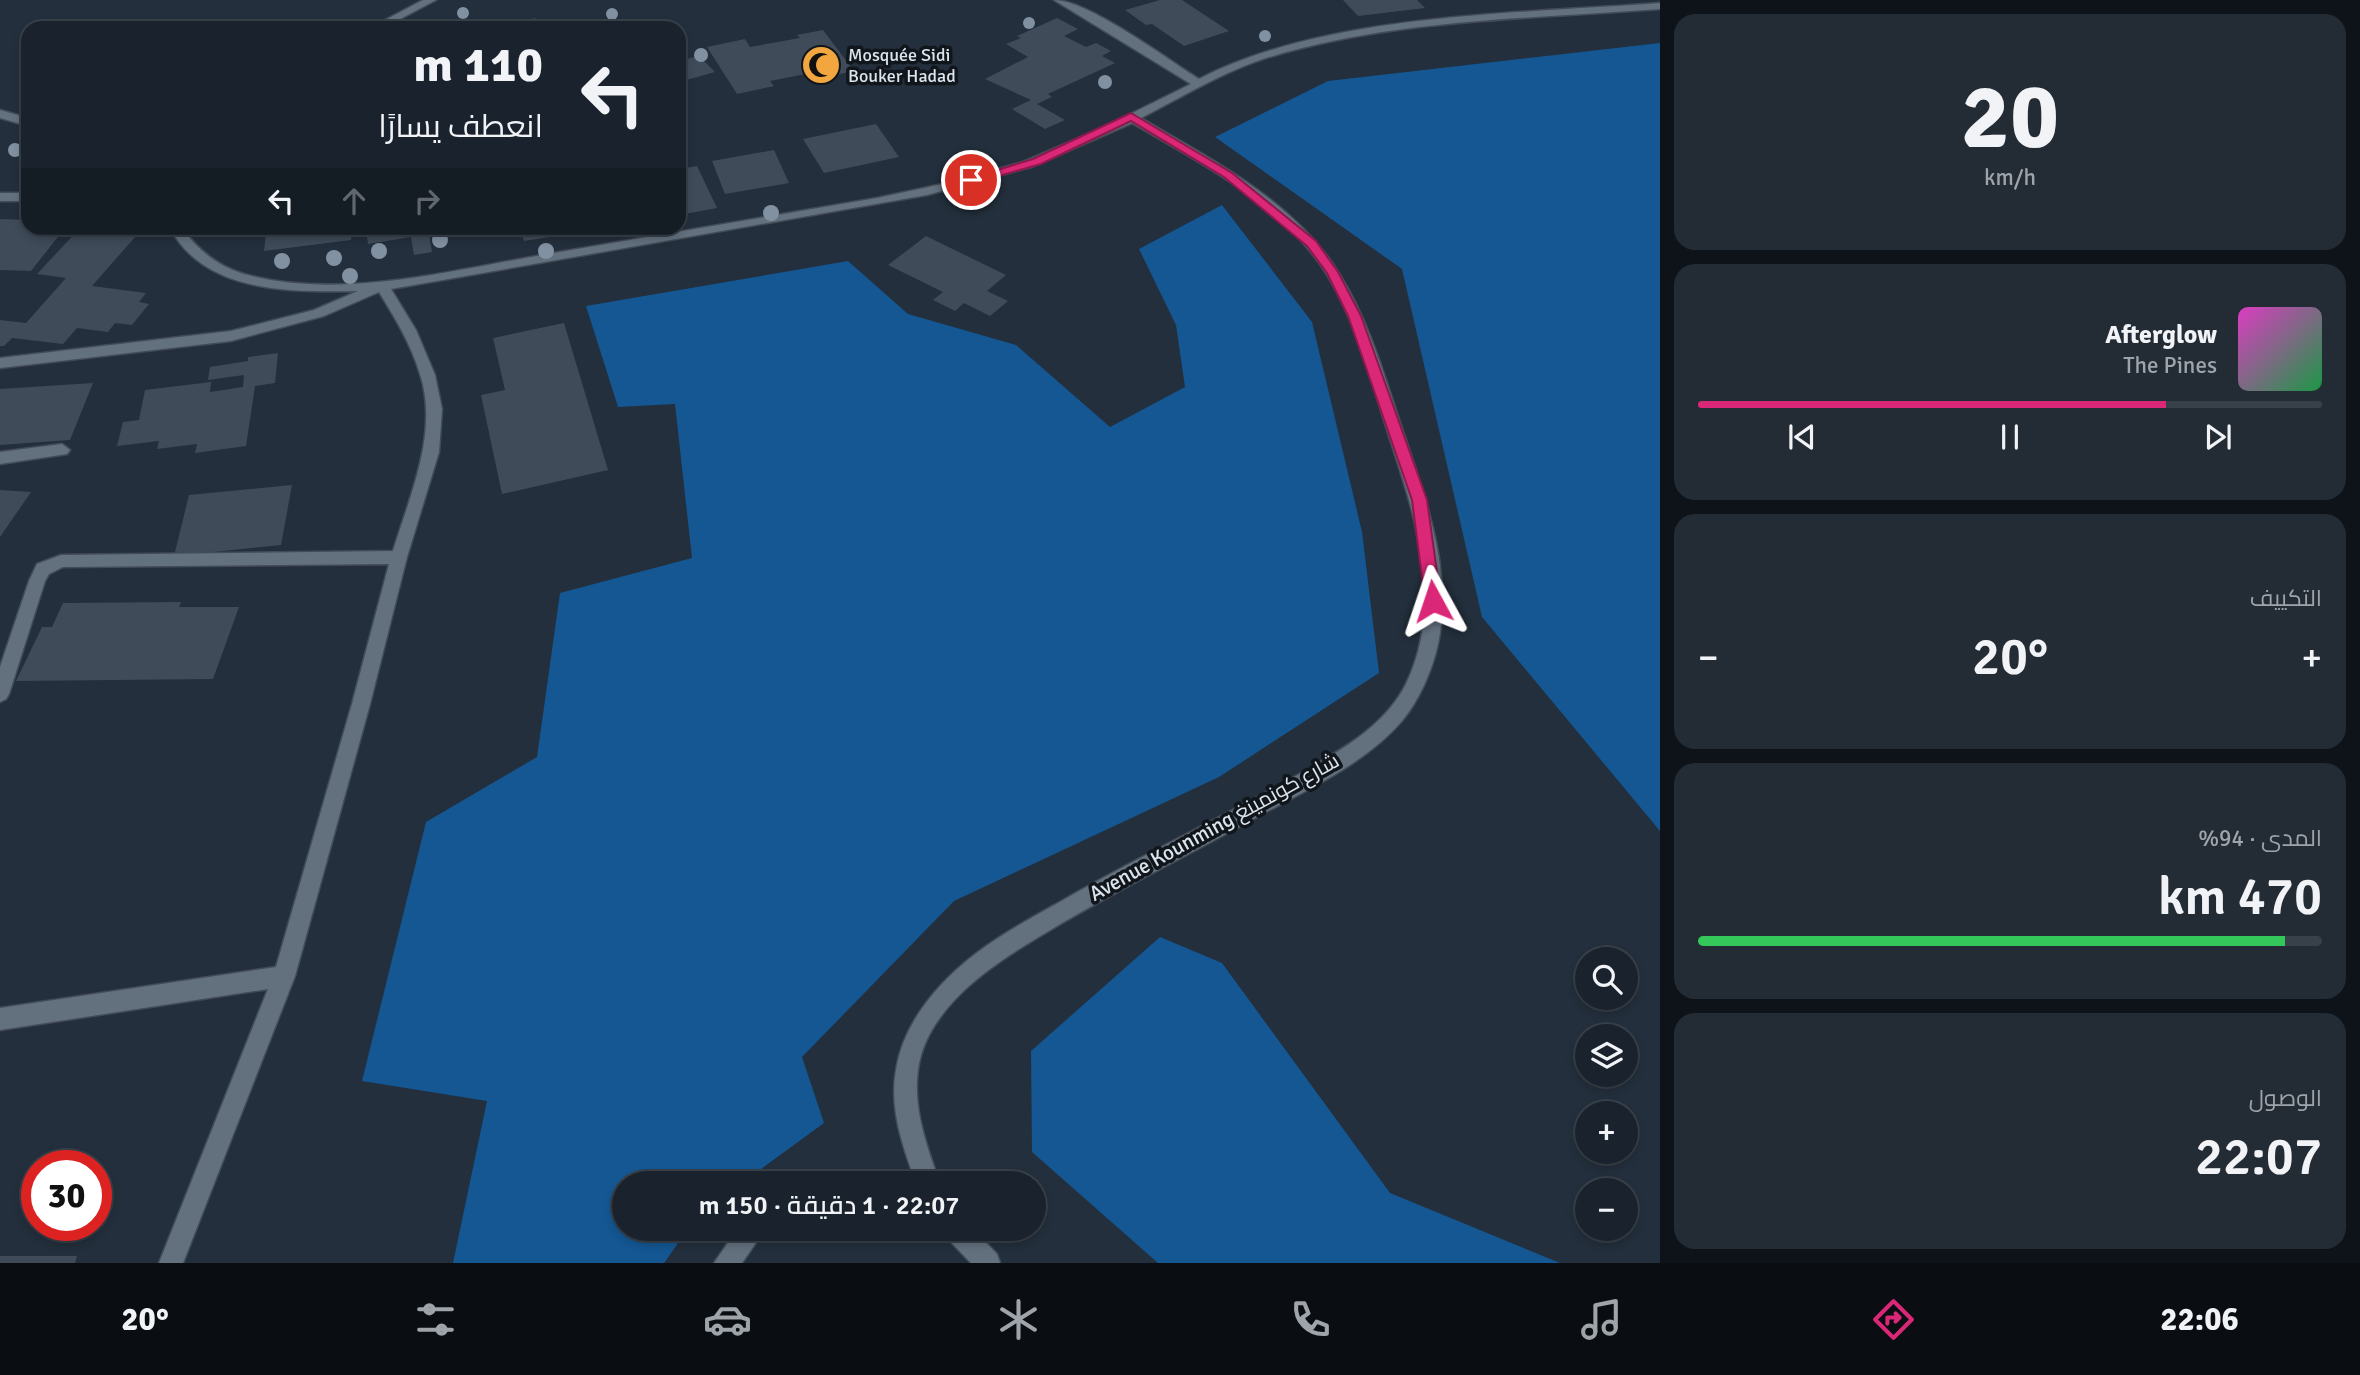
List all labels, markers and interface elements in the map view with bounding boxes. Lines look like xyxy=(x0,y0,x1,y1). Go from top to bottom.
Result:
text: 110 m xyxy=(413,35,543,95)
mosque icon: Mosquée Sidi Bouker Hadad xyxy=(800,44,842,86)
place label: Mosquée Sidi Bouker Hadad xyxy=(848,44,956,87)
icon: left xyxy=(567,49,658,140)
text: 20 xyxy=(1961,61,2059,174)
text: انعطف يسارًا xyxy=(378,107,543,146)
pin xyxy=(941,150,1001,210)
icon: arrive xyxy=(952,161,990,199)
text: km/h xyxy=(1984,163,2036,192)
icon: left xyxy=(262,182,300,220)
icon: ahead xyxy=(335,182,373,220)
icon: right xyxy=(408,182,446,220)
text: Afterglow xyxy=(2105,319,2217,351)
text: The Pines xyxy=(2123,351,2217,380)
icon: previous xyxy=(1783,418,1821,456)
icon: pause xyxy=(1991,418,2029,456)
icon: next xyxy=(2199,418,2237,456)
position arrow xyxy=(1396,564,1470,638)
text: التكييف xyxy=(2250,584,2322,613)
text: 20° xyxy=(1972,625,2048,689)
text: − xyxy=(1698,634,1719,681)
text: + xyxy=(2301,634,2322,681)
street label: Avenue Kounming شارع كونمينغ xyxy=(1084,747,1344,908)
text: المدى · 94% xyxy=(2198,824,2322,853)
text: 470 km xyxy=(2158,865,2322,929)
map controls xyxy=(1575,947,1638,1241)
button: search xyxy=(1575,947,1638,1010)
button: layers xyxy=(1575,1024,1638,1087)
text: الوصول xyxy=(2249,1084,2322,1113)
button: + xyxy=(1575,1101,1638,1164)
text: 22:07 xyxy=(2195,1125,2322,1189)
speed limit sign: 30 xyxy=(21,1150,112,1241)
button: − xyxy=(1575,1178,1638,1241)
text: 22:07 · 1 دقيقة · 150 m xyxy=(699,1190,959,1222)
icon: filters xyxy=(411,1295,460,1344)
icon: car xyxy=(703,1295,752,1344)
icon: climate xyxy=(994,1295,1043,1344)
icon: phone xyxy=(1286,1295,1335,1344)
icon: music xyxy=(1577,1295,1626,1344)
icon: directions xyxy=(1869,1295,1918,1344)
text: 20° xyxy=(121,1300,169,1339)
text: 22:06 xyxy=(2160,1300,2239,1339)

